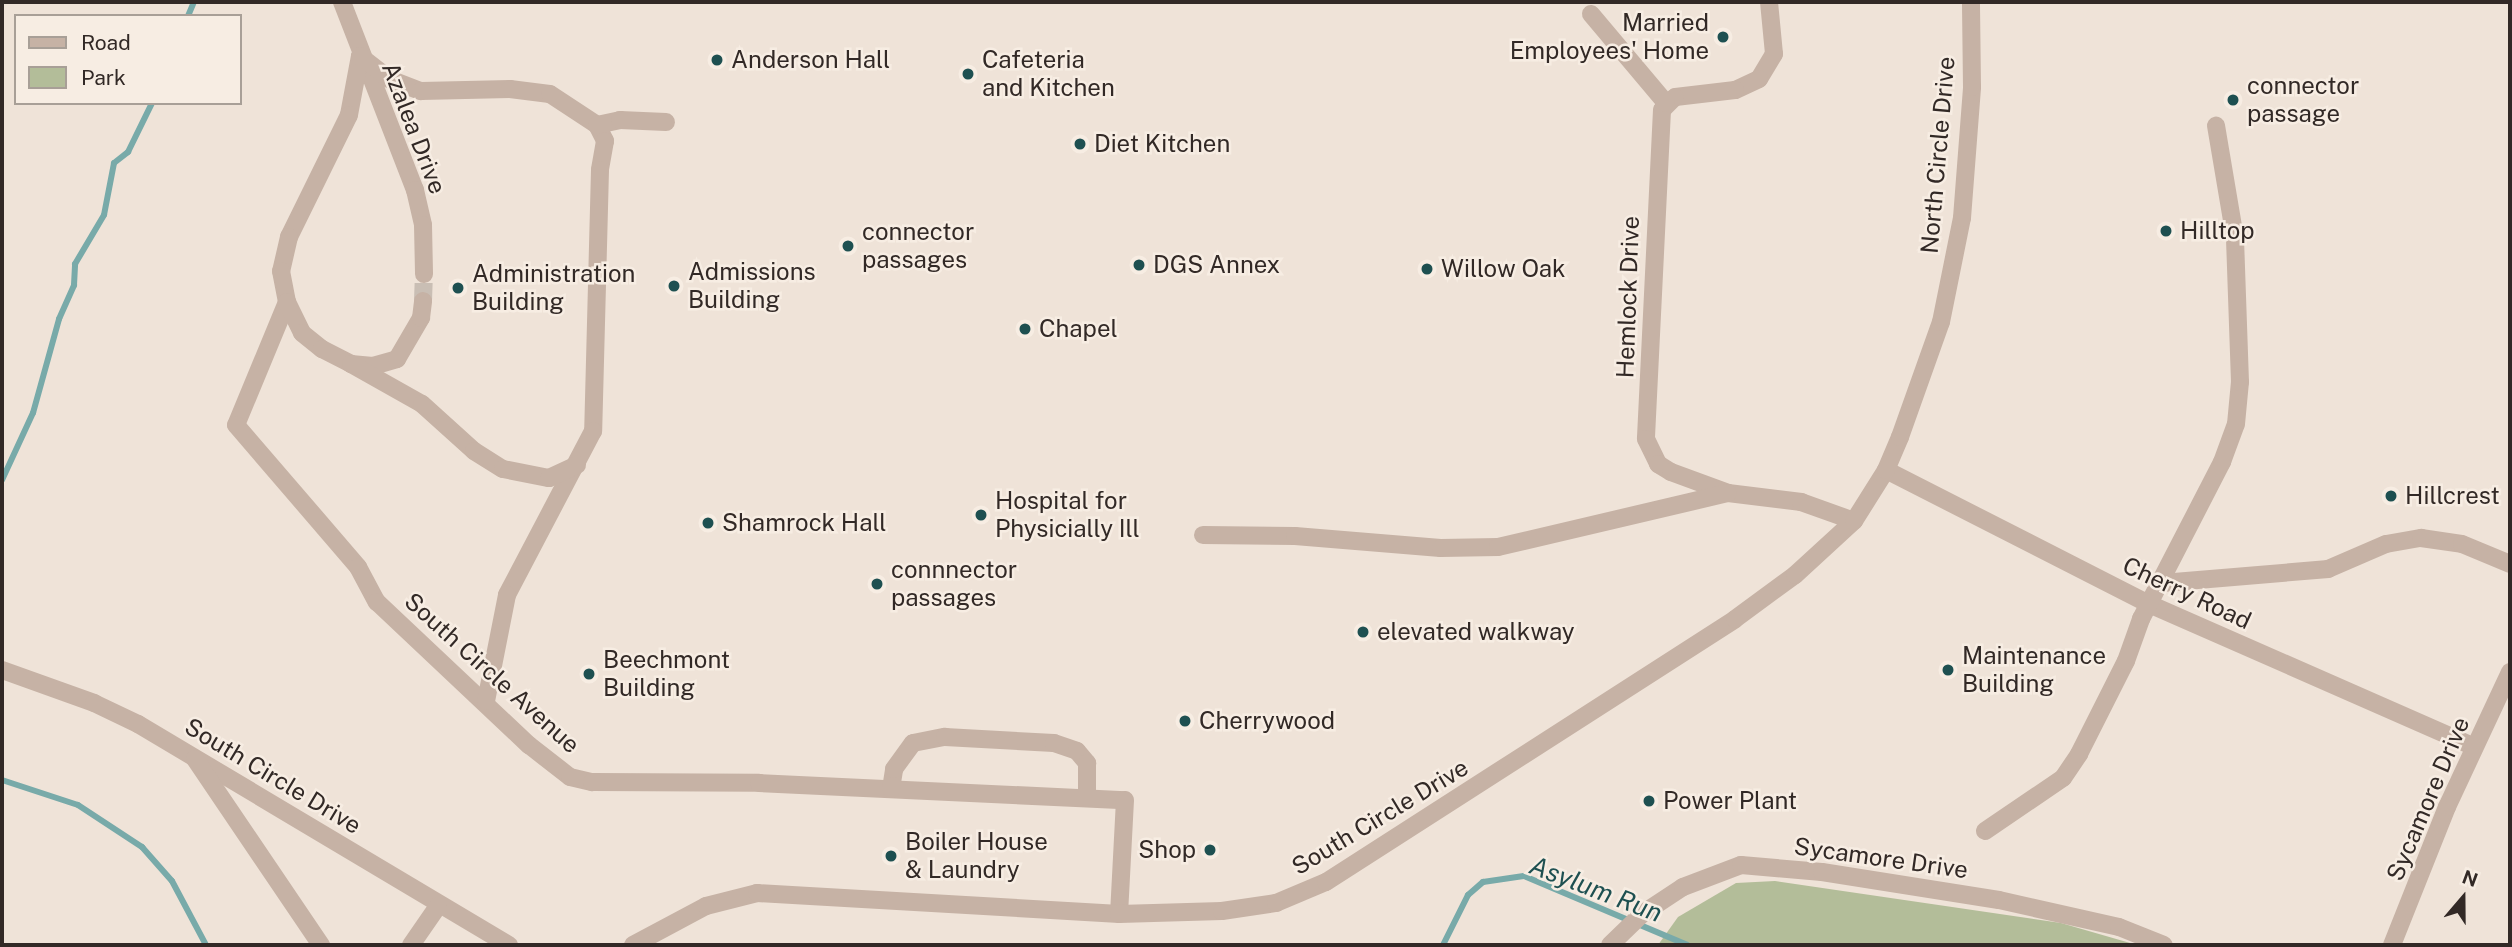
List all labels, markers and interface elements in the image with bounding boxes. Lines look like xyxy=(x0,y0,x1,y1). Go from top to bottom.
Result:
place label: Married Employees' Home xyxy=(1510,9,1709,65)
legend xyxy=(14,14,242,105)
marker: Married Employees' Home xyxy=(1715,29,1731,45)
text: Road xyxy=(81,30,131,55)
place label: Anderson Hall xyxy=(731,46,890,74)
place label: Cafeteria and Kitchen xyxy=(982,46,1115,102)
marker: Anderson Hall xyxy=(709,52,725,68)
street label: North Circle Drive xyxy=(1915,55,1961,255)
street label: Azalea Drive xyxy=(376,58,452,198)
text: Park xyxy=(81,65,126,90)
marker: Cafeteria and Kitchen xyxy=(960,66,976,82)
place label: connector passage xyxy=(2247,72,2359,128)
marker: connector passage xyxy=(2225,92,2241,108)
place label: Diet Kitchen xyxy=(1094,130,1230,158)
marker: Diet Kitchen xyxy=(1072,136,1088,152)
street label: Hemlock Drive xyxy=(1611,215,1645,379)
place label: Hilltop xyxy=(2180,217,2255,245)
place label: connector passages xyxy=(862,218,974,274)
marker: Hilltop xyxy=(2158,223,2174,239)
marker: connector passages xyxy=(840,238,856,254)
place label: DGS Annex xyxy=(1153,251,1280,279)
place label: Willow Oak xyxy=(1441,255,1566,283)
marker: DGS Annex xyxy=(1131,257,1147,273)
place label: Admissions Building xyxy=(688,258,816,314)
place label: Administration Building xyxy=(472,260,635,316)
marker: Willow Oak xyxy=(1419,261,1435,277)
marker: Admissions Building xyxy=(666,278,682,294)
marker: Administration Building xyxy=(450,280,466,296)
place label: Chapel xyxy=(1039,315,1118,343)
marker: Chapel xyxy=(1017,321,1033,337)
place label: Hillcrest xyxy=(2405,482,2500,510)
place label: Hospital for Physicially Ill xyxy=(995,487,1140,543)
marker: Hillcrest xyxy=(2383,488,2399,504)
marker: Hospital for Physicially Ill xyxy=(973,507,989,523)
place label: Shamrock Hall xyxy=(722,509,887,537)
marker: Shamrock Hall xyxy=(700,515,716,531)
street label: Cherry Road xyxy=(2118,551,2256,635)
place label: connnector passages xyxy=(891,556,1017,612)
marker: connnector passages xyxy=(869,576,885,592)
street label: South Circle Avenue xyxy=(398,587,586,759)
place label: elevated walkway xyxy=(1377,618,1575,646)
marker: elevated walkway xyxy=(1355,624,1371,640)
place label: Maintenance Building xyxy=(1962,642,2106,698)
place label: Beechmont Building xyxy=(603,646,730,702)
marker: Maintenance Building xyxy=(1940,662,1956,678)
marker: Beechmont Building xyxy=(581,666,597,682)
place label: Cherrywood xyxy=(1199,707,1335,735)
street label: South Circle Drive xyxy=(180,712,366,840)
marker: Cherrywood xyxy=(1177,713,1193,729)
street label: Sycamore Drive xyxy=(2380,713,2476,885)
street label: South Circle Drive xyxy=(1287,753,1473,881)
place label: Power Plant xyxy=(1663,787,1797,815)
marker: Power Plant xyxy=(1641,793,1657,809)
place label: Boiler House & Laundry xyxy=(905,828,1048,884)
street label: Sycamore Drive xyxy=(1792,832,1970,884)
place label: Shop xyxy=(1138,836,1196,864)
marker: Shop xyxy=(1202,842,1218,858)
marker: Boiler House & Laundry xyxy=(883,848,899,864)
water label: Asylum Run xyxy=(1525,849,1667,929)
north arrow xyxy=(2428,863,2498,933)
text: N xyxy=(2459,865,2481,891)

